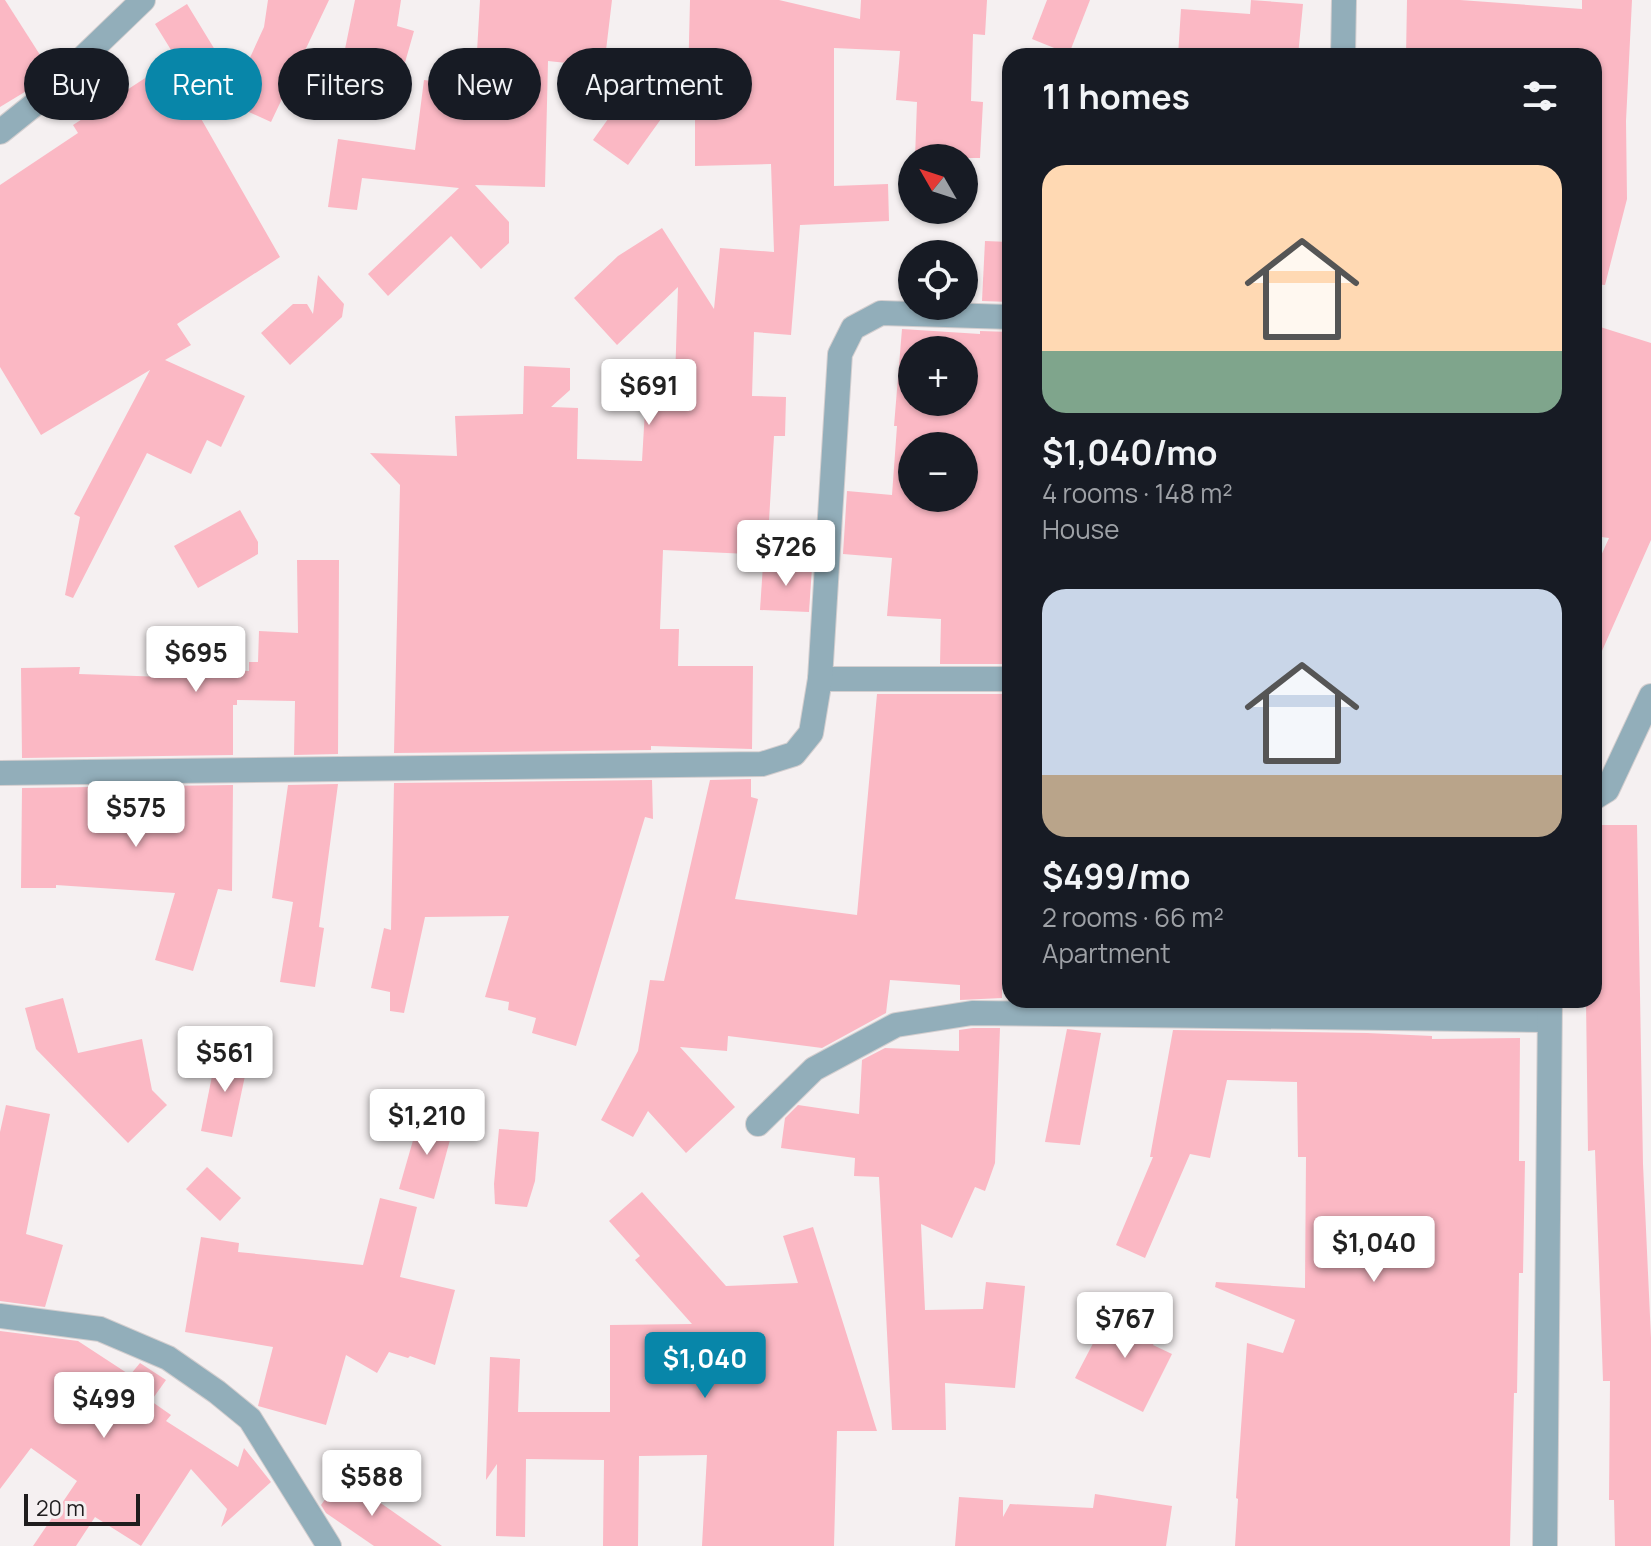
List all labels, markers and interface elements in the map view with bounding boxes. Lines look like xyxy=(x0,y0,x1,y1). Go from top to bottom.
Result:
chip: Buy xyxy=(24,48,129,120)
chip: Rent xyxy=(145,48,262,120)
chip: Filters xyxy=(278,48,412,120)
chip: New xyxy=(428,48,541,120)
chip: Apartment xyxy=(557,48,752,120)
text: 11 homes xyxy=(1042,73,1190,119)
icon: filters xyxy=(1518,74,1562,118)
north arrow xyxy=(898,144,978,224)
map controls xyxy=(898,144,978,512)
icon: home xyxy=(1230,217,1374,361)
button: locate xyxy=(898,240,978,320)
button: + xyxy=(898,336,978,416)
pin: $691 xyxy=(602,359,696,427)
text: $691 xyxy=(619,367,679,403)
text: $1,040/mo xyxy=(1042,429,1218,475)
button: − xyxy=(898,432,978,512)
text: 4 rooms · 148 m² xyxy=(1042,475,1233,511)
text: House xyxy=(1042,511,1119,547)
pin: $726 xyxy=(739,520,833,588)
text: $726 xyxy=(755,528,817,564)
pin: $695 xyxy=(149,626,243,694)
text: $695 xyxy=(164,634,228,670)
icon: home xyxy=(1230,641,1374,785)
pin: $575 xyxy=(89,781,183,849)
text: $575 xyxy=(106,789,166,825)
text: $499/mo xyxy=(1042,853,1190,899)
text: 2 rooms · 66 m² xyxy=(1042,899,1224,935)
text: Apartment xyxy=(1042,935,1171,971)
pin: $561 xyxy=(178,1026,272,1094)
text: $561 xyxy=(196,1034,254,1070)
pin: $1,210 xyxy=(362,1089,492,1157)
text: $1,210 xyxy=(388,1097,466,1133)
pin: $1,040 xyxy=(1309,1216,1439,1284)
text: $1,040 xyxy=(1332,1224,1416,1260)
pin: $767 xyxy=(1078,1292,1172,1360)
text: $767 xyxy=(1095,1300,1155,1336)
pin: $1,040 xyxy=(640,1332,770,1400)
text: $1,040 xyxy=(663,1340,747,1376)
pin: $499 xyxy=(57,1372,151,1440)
text: $499 xyxy=(72,1380,136,1416)
pin: $588 xyxy=(325,1450,419,1518)
text: $588 xyxy=(340,1458,404,1494)
scale bar xyxy=(24,1490,140,1526)
text: 20 m xyxy=(36,1493,85,1523)

